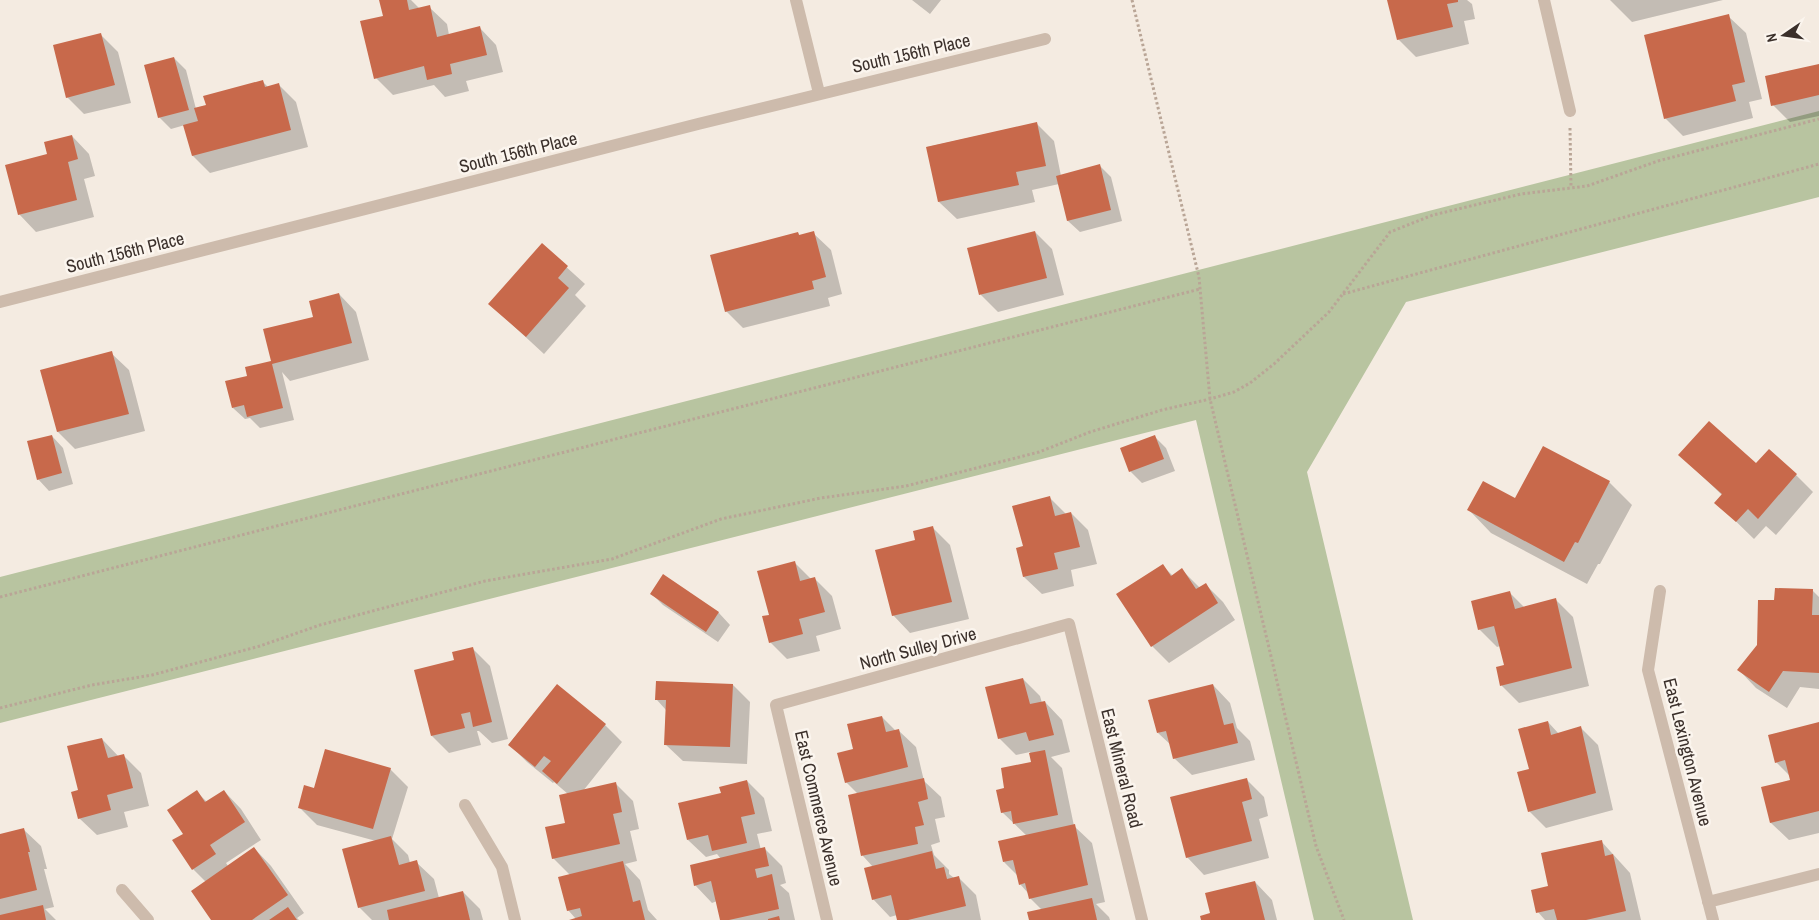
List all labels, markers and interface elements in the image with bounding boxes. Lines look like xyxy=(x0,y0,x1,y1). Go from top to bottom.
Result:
north arrow xyxy=(1759,10,1809,60)
street label: South 156th Place xyxy=(849,27,973,79)
text: N xyxy=(1762,32,1781,44)
street label: South 156th Place xyxy=(456,125,580,179)
street label: South 156th Place xyxy=(63,225,187,279)
street label: North Sulley Drive xyxy=(857,620,979,676)
street label: East Lexington Avenue xyxy=(1658,675,1718,829)
street label: East Mineral Road xyxy=(1095,706,1149,830)
street label: East Commerce Avenue xyxy=(789,728,849,888)

